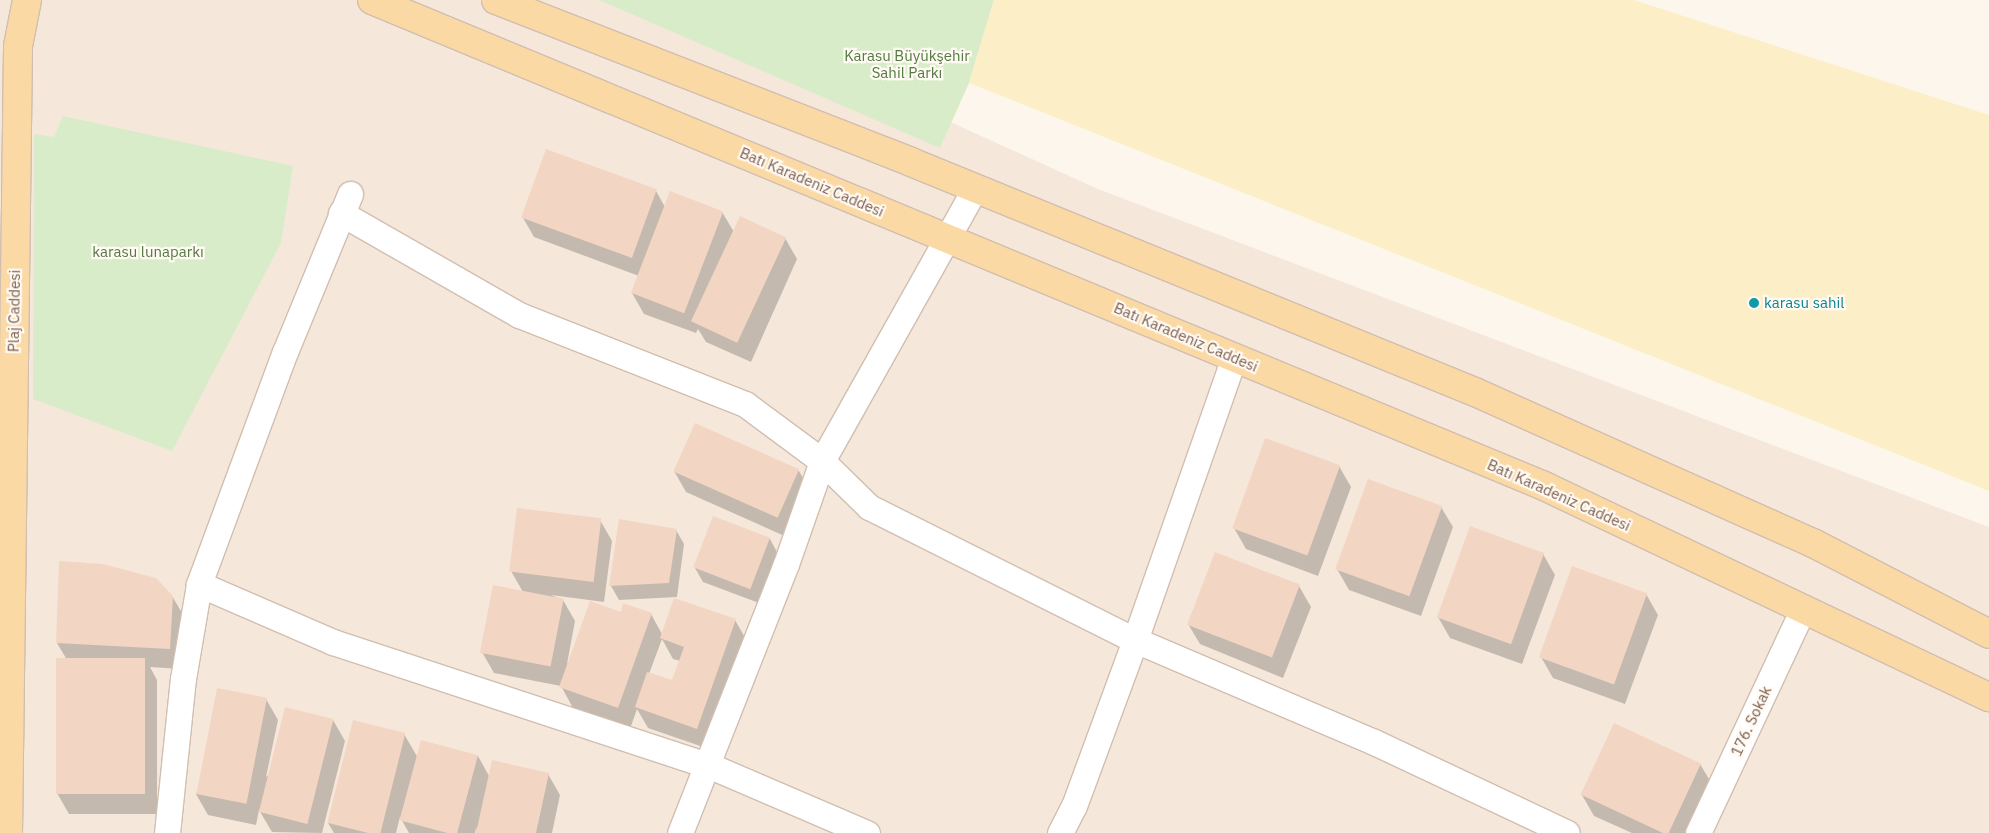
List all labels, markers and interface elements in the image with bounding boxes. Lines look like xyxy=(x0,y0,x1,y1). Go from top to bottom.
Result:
park label: Karasu Büyükşehir Sahil Parkı xyxy=(844,46,970,81)
street label: Batı Karadeniz Caddesi xyxy=(737,143,887,221)
park label: karasu lunaparkı xyxy=(92,243,204,261)
street label: Plaj Caddesi xyxy=(4,270,24,352)
place label: karasu sahil xyxy=(1764,294,1844,312)
marker: karasu sahil xyxy=(1748,297,1760,309)
street label: Batı Karadeniz Caddesi xyxy=(1111,298,1261,376)
street label: Batı Karadeniz Caddesi xyxy=(1485,455,1633,535)
street label: 176. Sokak xyxy=(1727,683,1775,759)

